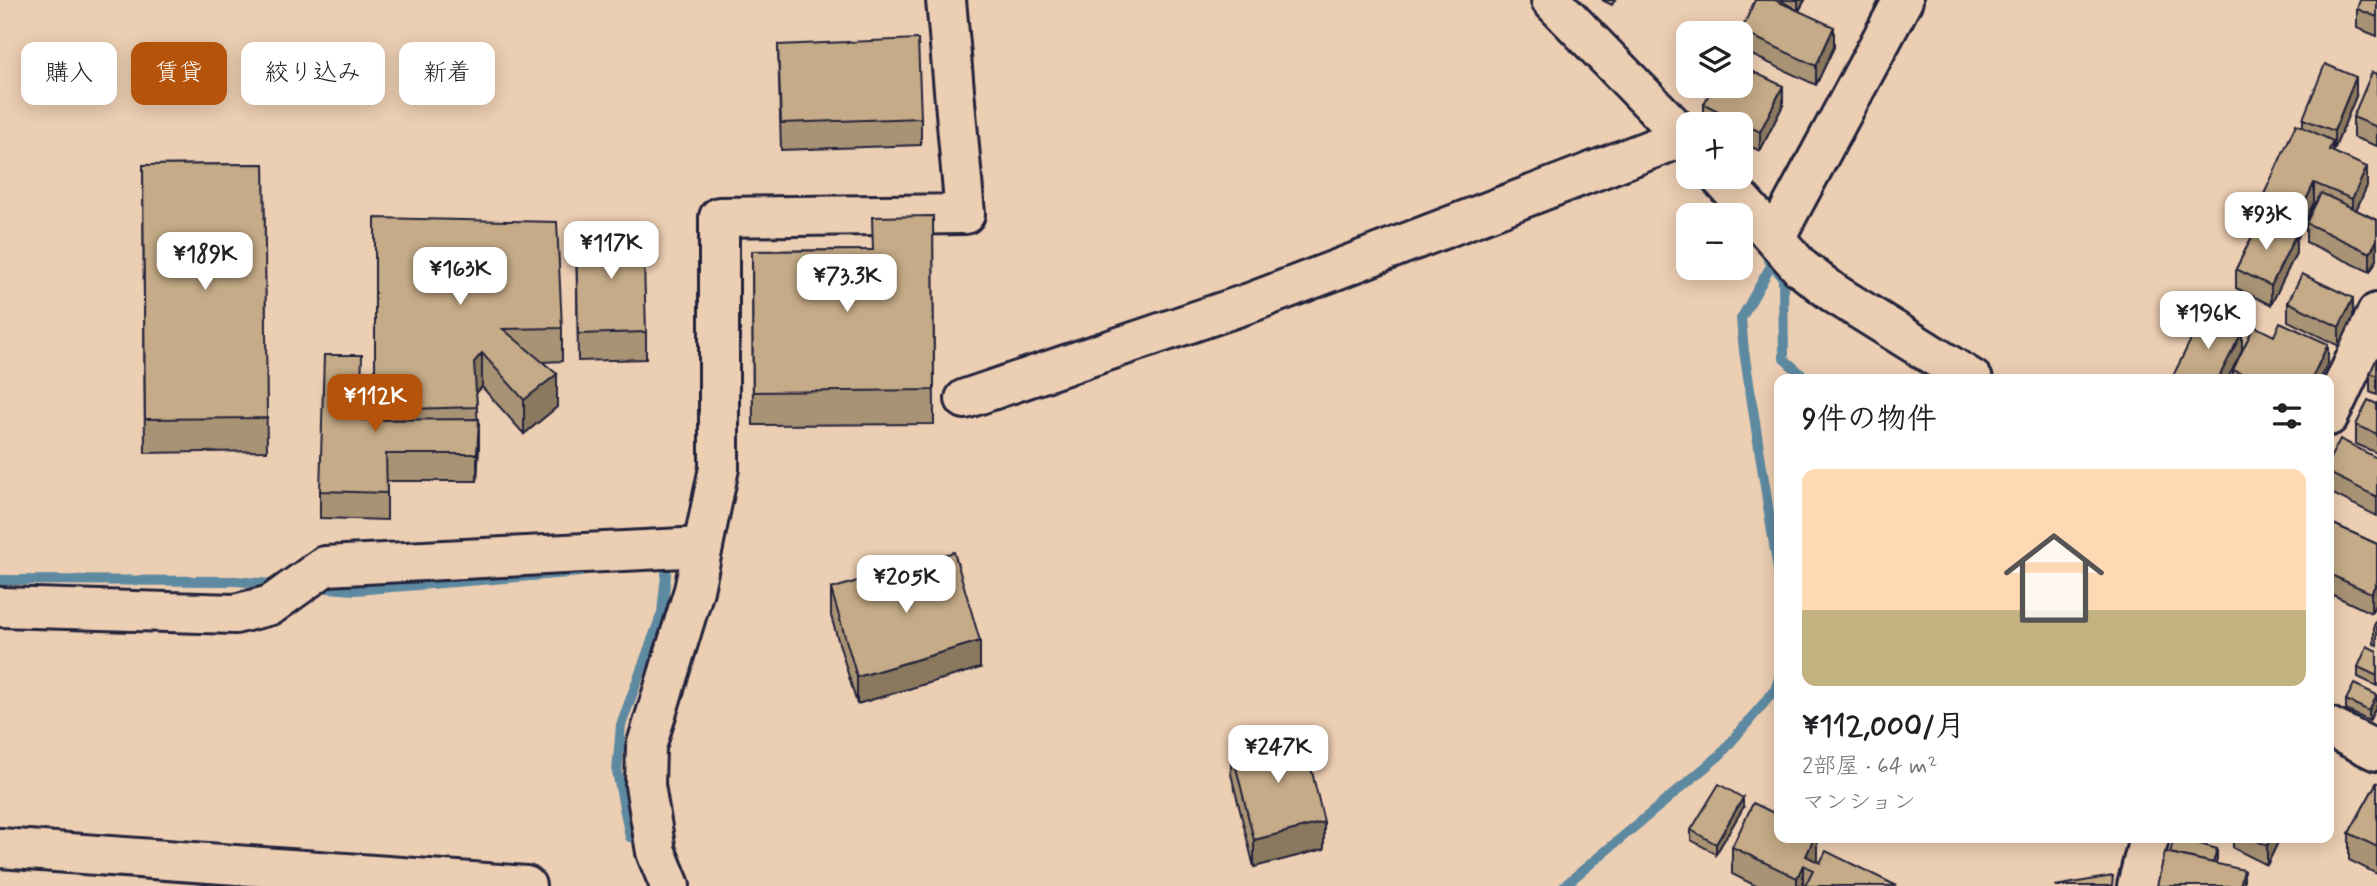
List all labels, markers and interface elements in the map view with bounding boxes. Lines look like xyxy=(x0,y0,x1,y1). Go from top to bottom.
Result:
map controls xyxy=(1676,21,1753,280)
button: layers xyxy=(1676,21,1753,98)
chip: 購入 xyxy=(21,42,117,105)
chip: 賃貸 xyxy=(131,42,227,105)
chip: 絞り込み xyxy=(241,42,385,105)
chip: 新着 xyxy=(399,42,495,105)
button: + xyxy=(1676,112,1753,189)
pin: ¥93K xyxy=(2225,192,2307,252)
text: ¥93K xyxy=(2241,200,2291,230)
button: − xyxy=(1676,203,1753,280)
pin: ¥117K xyxy=(562,222,660,281)
text: ¥117K xyxy=(580,229,642,259)
pin: ¥189K xyxy=(156,232,254,292)
text: ¥189K xyxy=(173,240,237,270)
pin: ¥163K xyxy=(411,247,509,307)
pin: ¥73.3K xyxy=(790,254,904,314)
text: ¥163K xyxy=(429,255,491,285)
text: ¥73.3K xyxy=(813,262,881,292)
pin: ¥196K xyxy=(2159,292,2257,351)
text: ¥196K xyxy=(2176,299,2240,329)
pin: ¥112K xyxy=(326,374,424,434)
text: ¥112K xyxy=(343,382,407,412)
icon: filters xyxy=(2268,397,2306,435)
text: 9件の物件 xyxy=(1802,400,1937,439)
icon: home xyxy=(1991,515,2117,641)
pin: ¥205K xyxy=(857,556,955,615)
text: ¥205K xyxy=(873,563,939,593)
text: ¥112,000/月 xyxy=(1802,707,1965,746)
pin: ¥247K xyxy=(1229,726,1327,785)
text: ¥247K xyxy=(1244,733,1312,763)
text: 2部屋 · 64 m² xyxy=(1802,752,1937,782)
text: マンション xyxy=(1802,788,1916,818)

